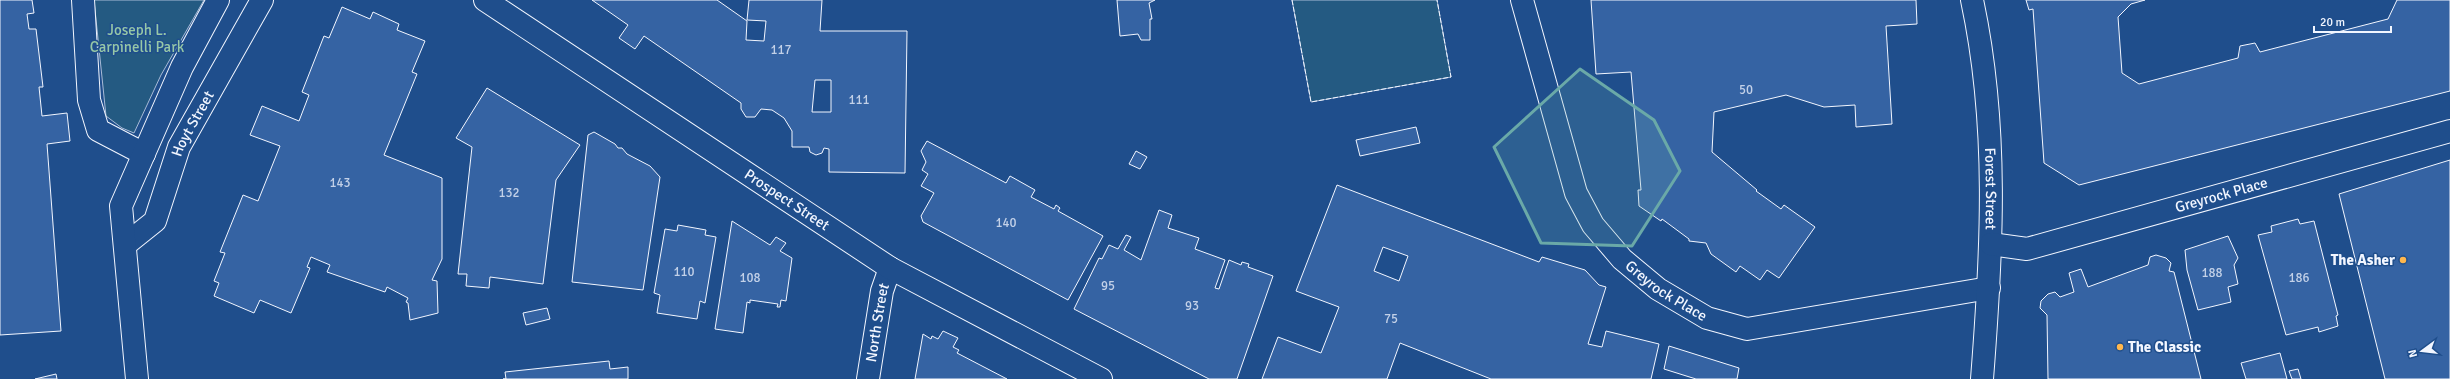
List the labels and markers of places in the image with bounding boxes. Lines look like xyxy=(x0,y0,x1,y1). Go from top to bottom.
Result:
place label: The Asher xyxy=(2331,251,2395,269)
marker: The Asher xyxy=(2398,255,2408,265)
place label: The Classic xyxy=(2128,338,2201,356)
marker: The Classic xyxy=(2115,342,2125,352)

